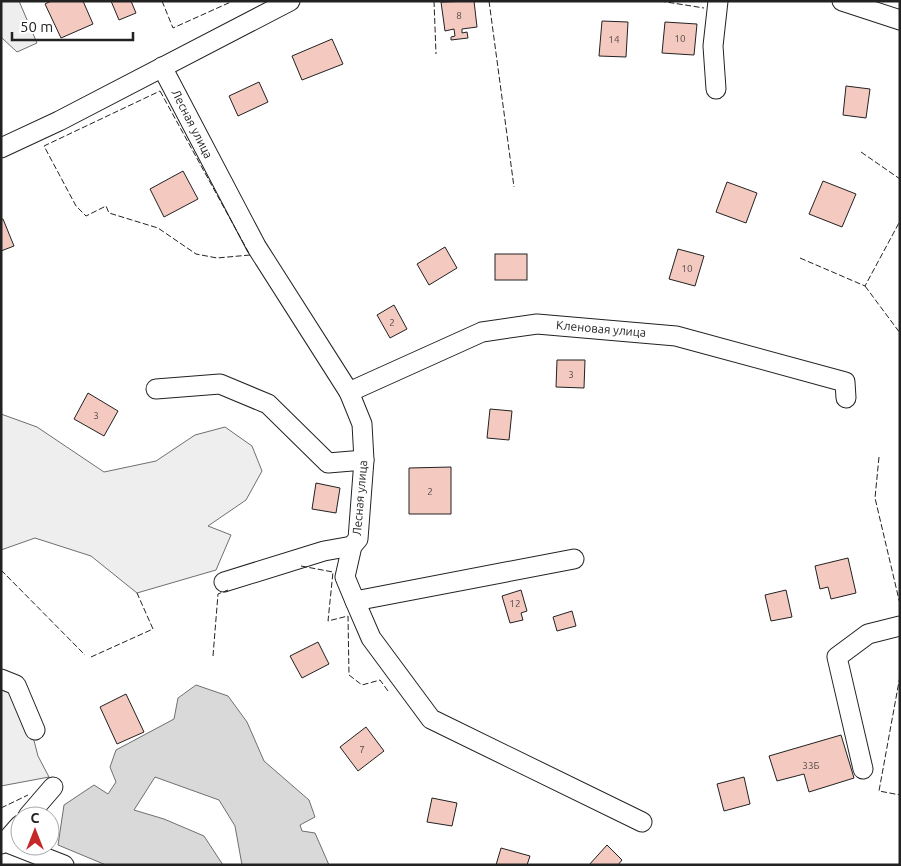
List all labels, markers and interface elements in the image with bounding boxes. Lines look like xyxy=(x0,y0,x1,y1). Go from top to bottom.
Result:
scale bar xyxy=(12,10,134,42)
house number: 8 xyxy=(456,10,462,21)
text: 50 m xyxy=(20,18,53,35)
house number: 10 xyxy=(674,33,686,44)
house number: 14 xyxy=(608,34,620,45)
street label: Лесная улица xyxy=(169,87,215,160)
house number: 10 xyxy=(681,263,693,274)
house number: 2 xyxy=(389,317,395,328)
street label: Кленовая улица xyxy=(556,318,646,339)
house number: 3 xyxy=(568,369,574,380)
house number: 3 xyxy=(93,410,99,421)
street label: Лесная улица xyxy=(350,460,369,536)
house number: 2 xyxy=(427,486,433,497)
house number: 12 xyxy=(509,598,521,609)
house number: 7 xyxy=(359,744,365,755)
house number: 33Б xyxy=(802,760,820,771)
north arrow xyxy=(10,806,60,856)
text: С xyxy=(31,810,40,826)

